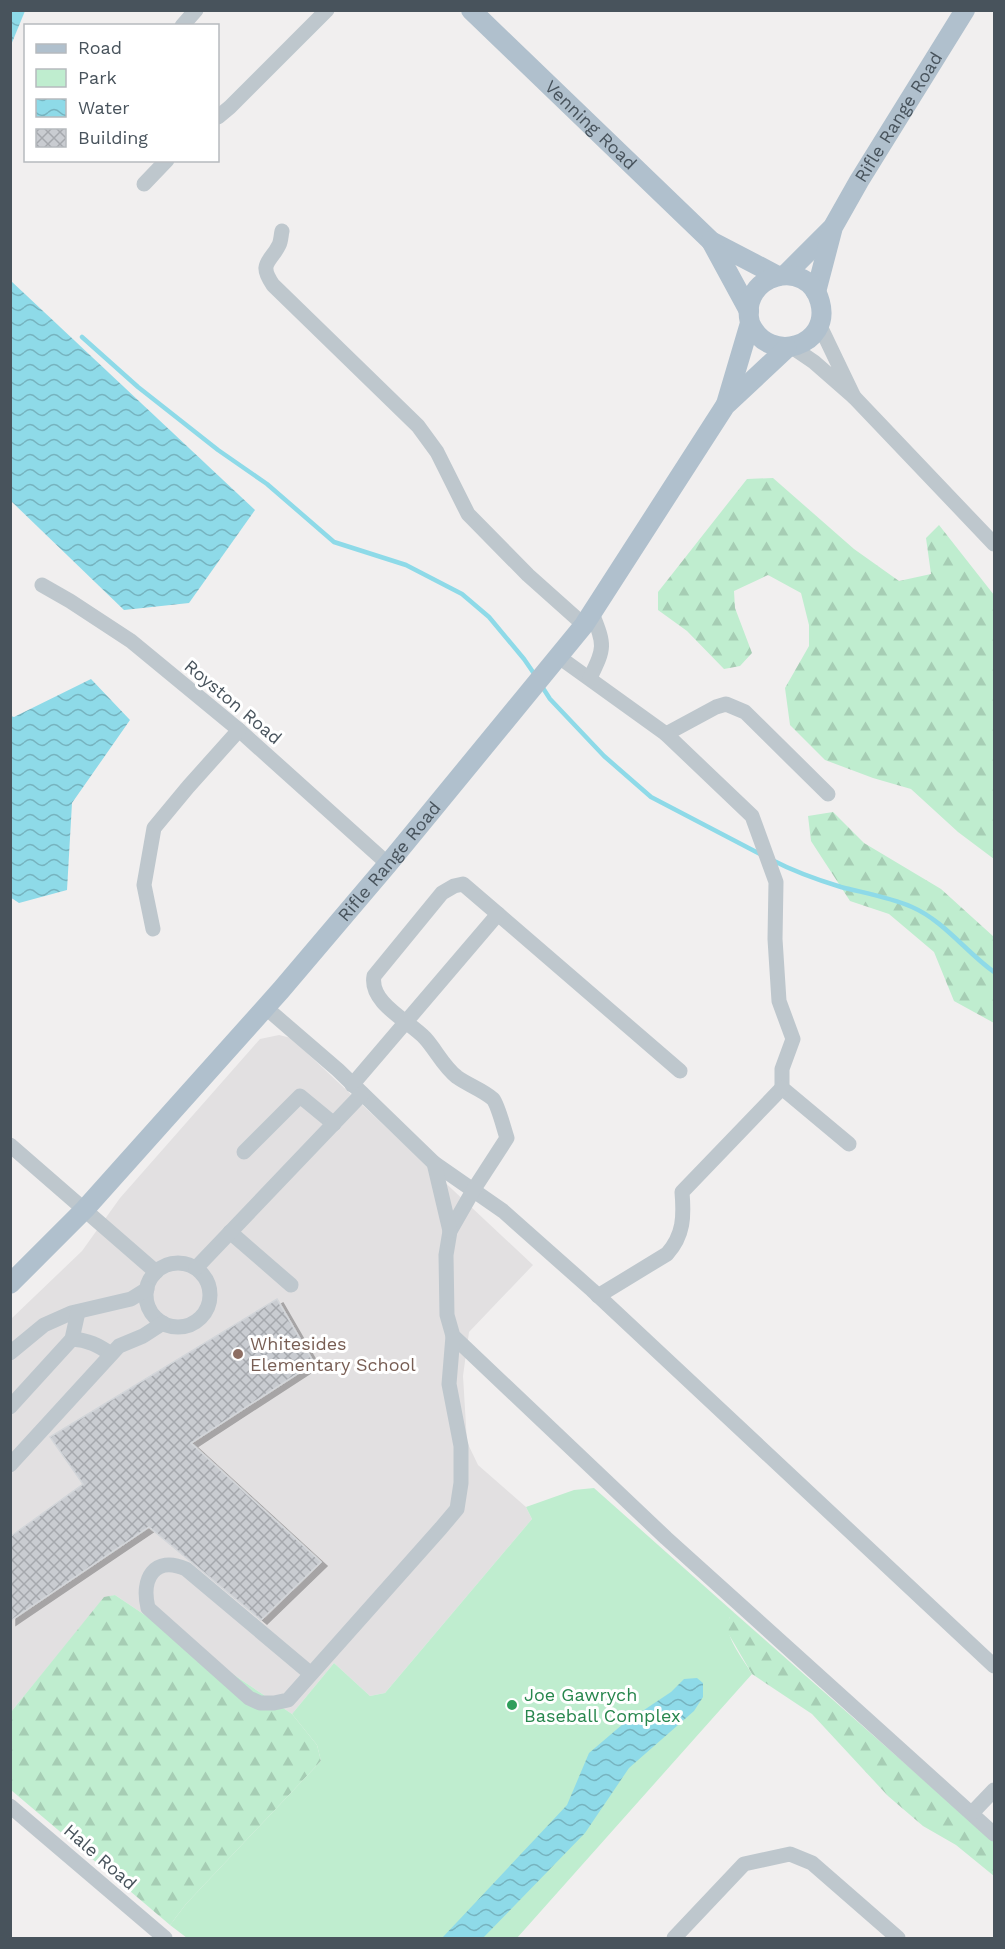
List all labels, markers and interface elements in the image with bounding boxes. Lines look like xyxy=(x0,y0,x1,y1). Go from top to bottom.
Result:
legend xyxy=(24,24,219,162)
text: Road xyxy=(78,37,122,58)
street label: Rifle Range Road xyxy=(850,48,946,186)
text: Park xyxy=(78,67,117,88)
street label: Venning Road xyxy=(541,76,641,174)
text: Water xyxy=(78,97,130,118)
text: Building xyxy=(78,127,148,148)
street label: Royston Road xyxy=(180,655,286,748)
street label: Rifle Range Road xyxy=(333,797,445,925)
place label: Whitesides Elementary School xyxy=(250,1333,416,1375)
marker: Whitesides Elementary School xyxy=(231,1347,245,1361)
place label: Joe Gawrych Baseball Complex xyxy=(524,1684,681,1726)
marker: Joe Gawrych Baseball Complex xyxy=(505,1698,519,1712)
street label: Hale Road xyxy=(60,1819,141,1894)

